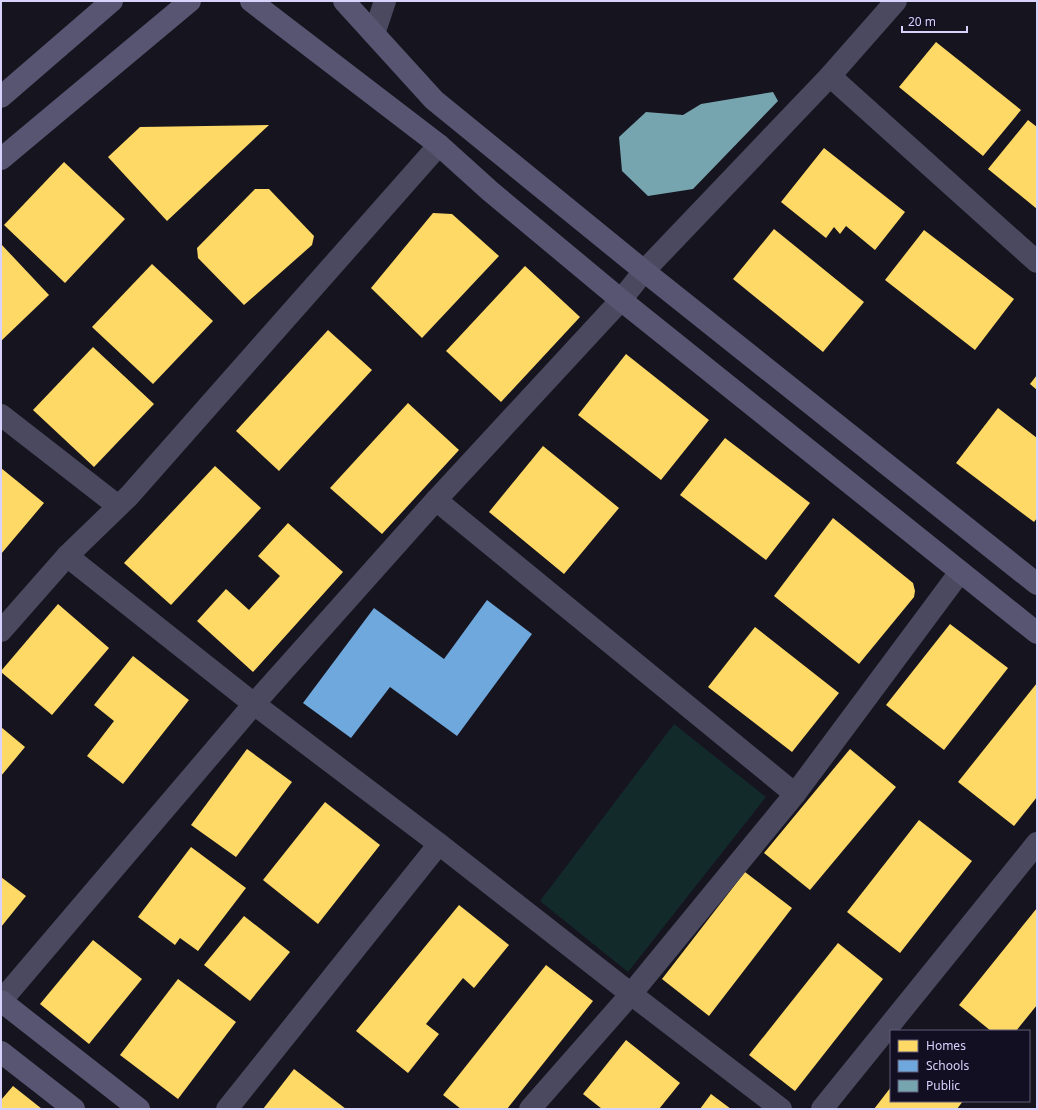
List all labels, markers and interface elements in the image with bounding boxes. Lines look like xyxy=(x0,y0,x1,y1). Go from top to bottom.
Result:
scale bar xyxy=(902,8,967,34)
text: 20 m xyxy=(908,13,936,30)
legend xyxy=(890,1030,1030,1102)
text: Homes xyxy=(926,1037,966,1054)
text: Schools xyxy=(926,1057,969,1074)
text: Public xyxy=(926,1077,960,1094)

